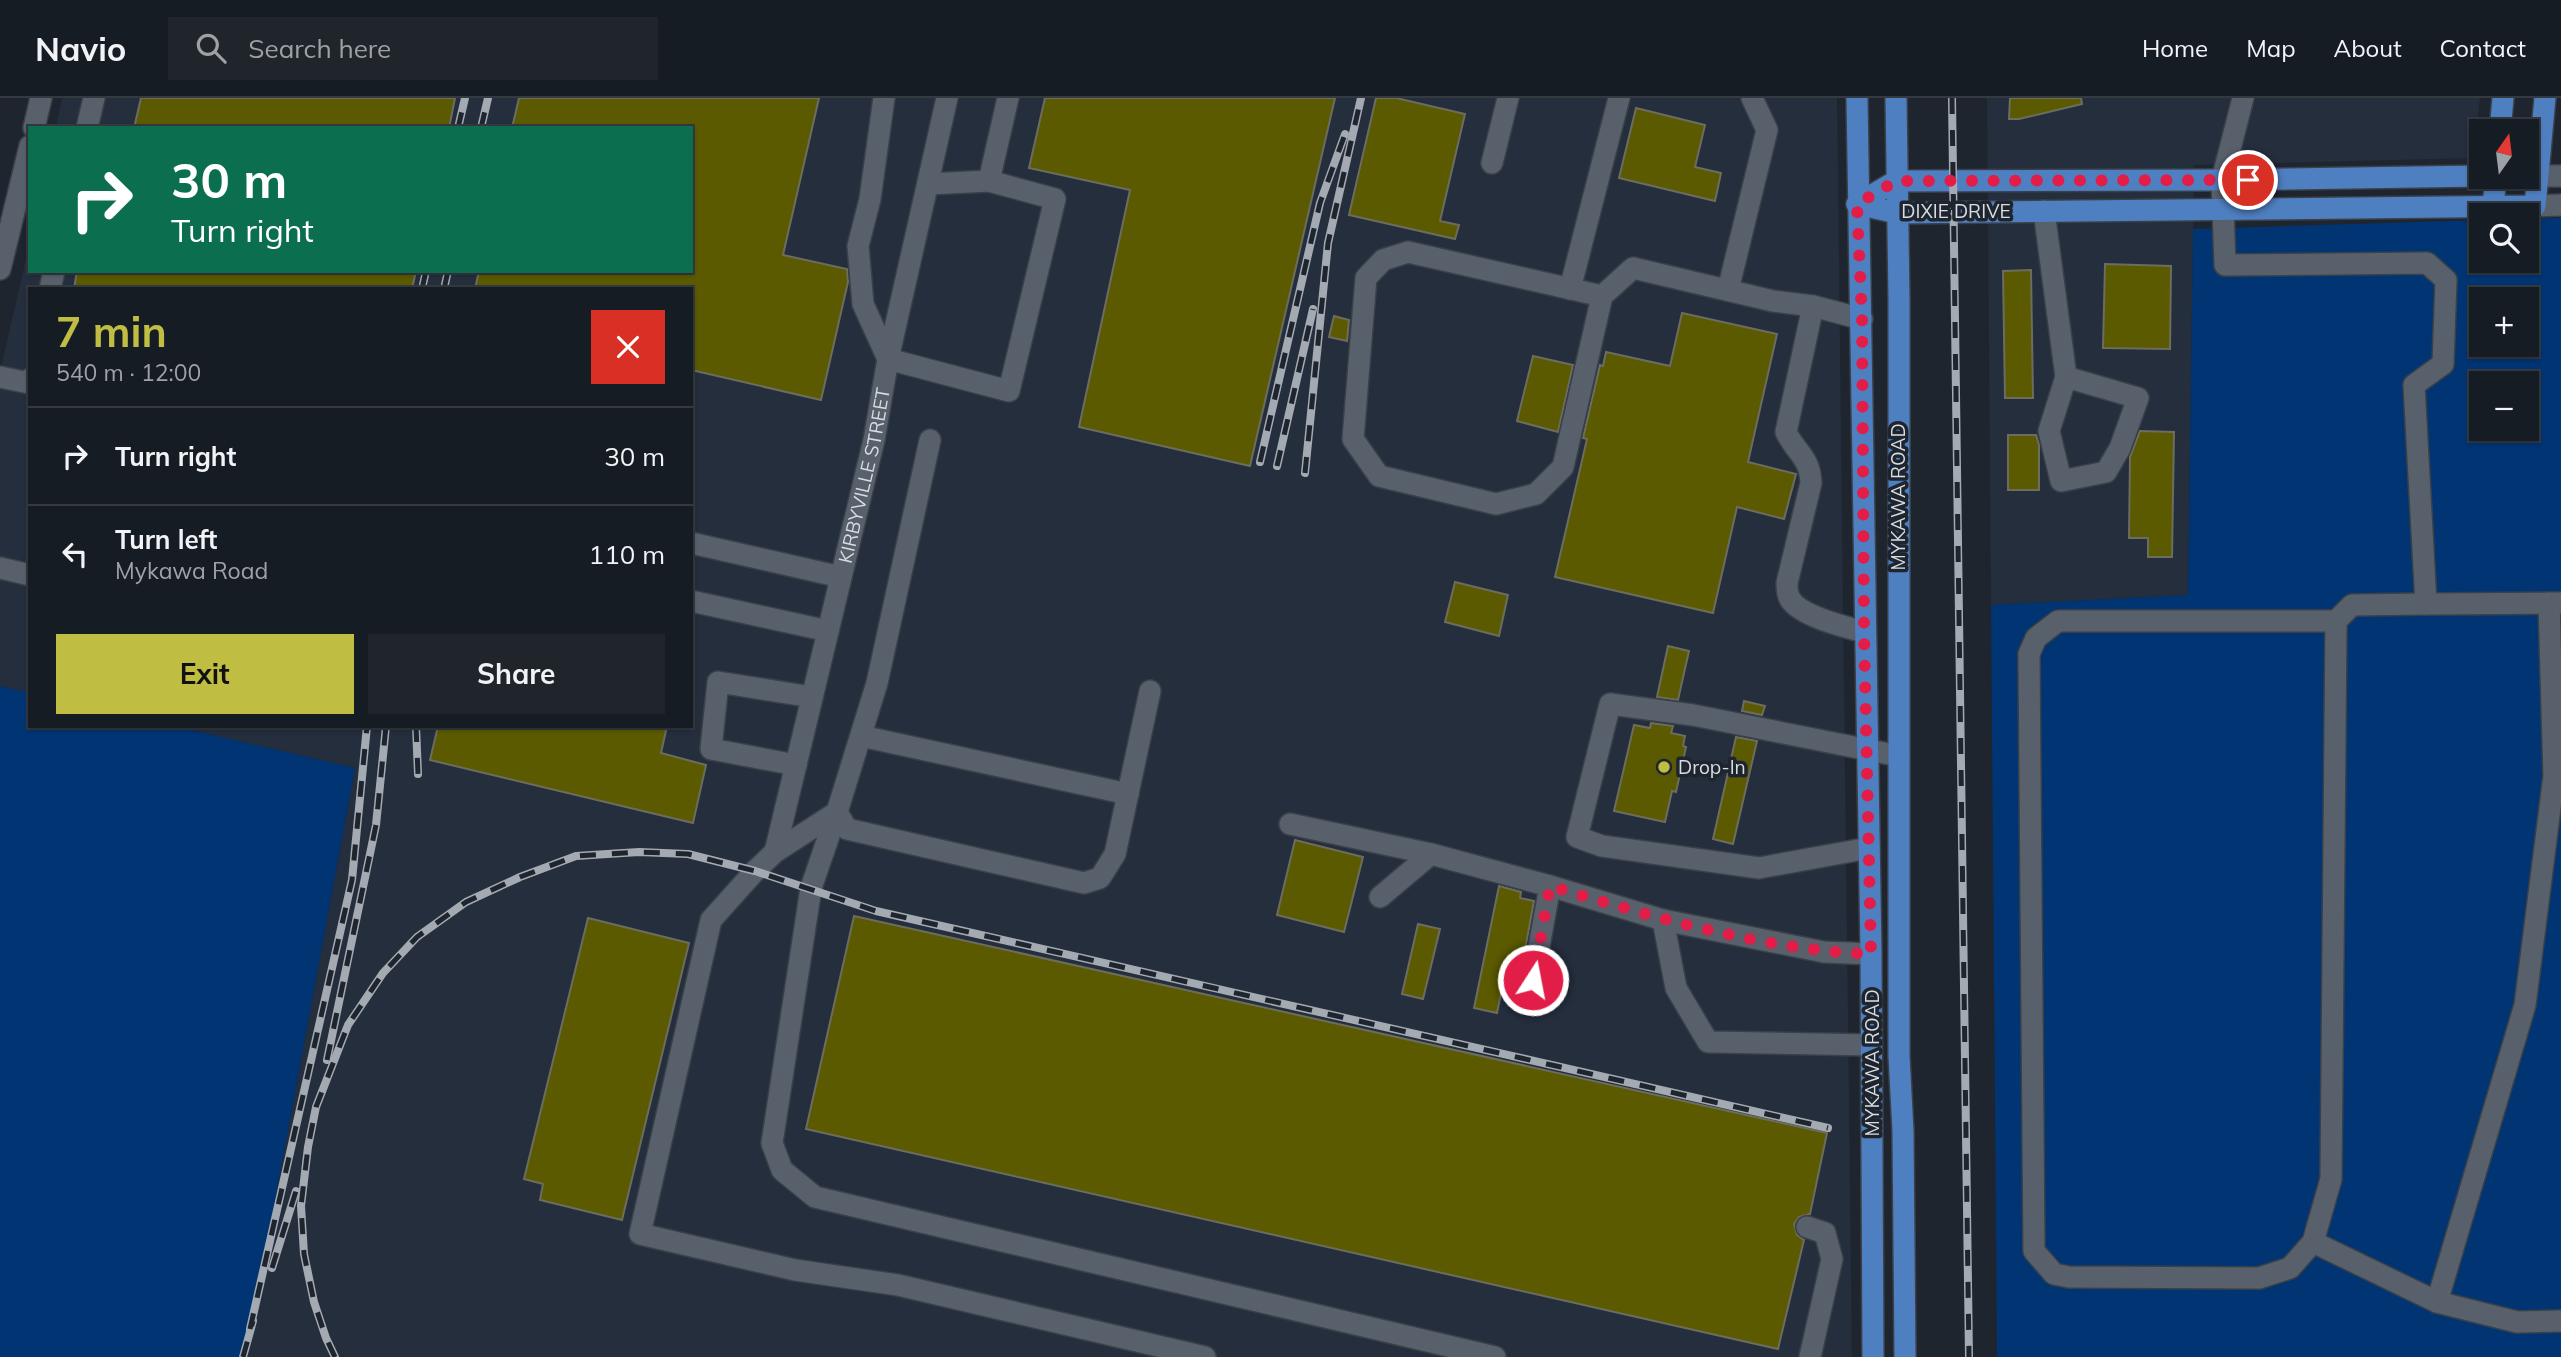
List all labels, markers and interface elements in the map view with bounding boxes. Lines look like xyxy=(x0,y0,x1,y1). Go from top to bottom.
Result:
search box xyxy=(168,17,658,80)
text: Navio xyxy=(35,28,126,69)
icon: search xyxy=(192,29,230,67)
text: Search here xyxy=(248,32,391,65)
text: Home xyxy=(2142,33,2208,63)
text: Map xyxy=(2246,33,2296,63)
text: About xyxy=(2334,33,2402,63)
text: Contact xyxy=(2440,33,2526,63)
north arrow xyxy=(2469,119,2539,189)
map controls xyxy=(2469,119,2539,441)
text: 30 m xyxy=(171,149,287,210)
pin xyxy=(2218,150,2278,210)
icon: right xyxy=(56,154,147,245)
icon: arrive xyxy=(2229,161,2267,199)
street label: DIXIE DRIVE xyxy=(1901,199,2011,223)
button: search xyxy=(2469,203,2539,273)
text: Turn right xyxy=(171,210,314,250)
button: + xyxy=(2469,287,2539,357)
text: 7 min xyxy=(56,305,167,358)
button: close xyxy=(591,310,665,384)
text: 540 m · 12:00 xyxy=(56,358,201,387)
button: − xyxy=(2469,371,2539,441)
street label: KIRBYVILLE STREET xyxy=(833,385,895,566)
street label: MYKAWA ROAD xyxy=(1886,423,1910,571)
icon: right xyxy=(56,437,94,475)
text: Turn right xyxy=(115,440,236,473)
text: 30 m xyxy=(604,440,665,473)
text: Turn left xyxy=(115,523,217,556)
icon: left xyxy=(56,535,94,573)
text: 110 m xyxy=(589,538,665,571)
text: Mykawa Road xyxy=(115,556,268,585)
button: Exit xyxy=(56,634,354,714)
button: Share xyxy=(368,634,665,714)
place label: Drop-In xyxy=(1678,755,1746,779)
marker: Drop-In xyxy=(1656,759,1672,775)
position arrow xyxy=(1496,943,1570,1017)
street label: MYKAWA ROAD xyxy=(1860,989,1884,1137)

